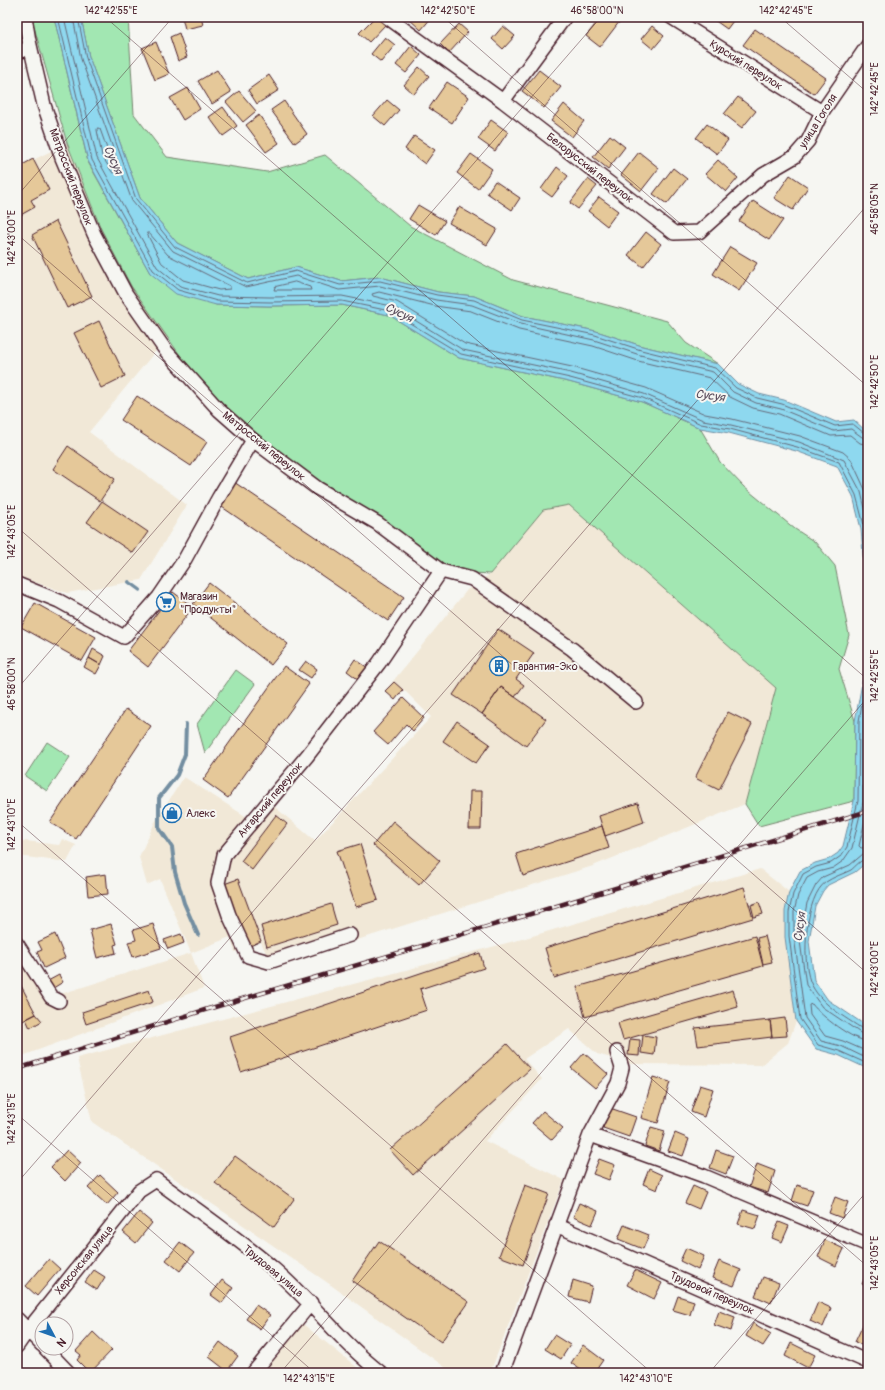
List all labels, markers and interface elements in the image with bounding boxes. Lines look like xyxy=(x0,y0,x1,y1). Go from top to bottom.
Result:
text: 142°42'55"E xyxy=(84,5,138,17)
text: 142°42'50"E xyxy=(421,5,475,17)
text: 46°58'00"N xyxy=(571,5,624,17)
text: 142°42'45"E xyxy=(759,5,813,17)
street label: Курский переулок xyxy=(707,37,785,93)
text: 142°42'45"E xyxy=(869,62,881,116)
street label: улица Гоголя xyxy=(796,91,840,151)
street label: Матросский переулок xyxy=(47,127,96,228)
street label: Белорусский переулок xyxy=(544,130,636,206)
water label: Сусуя xyxy=(100,144,126,178)
text: 46°58'05"N xyxy=(869,183,881,235)
text: 142°43'00"E xyxy=(6,210,18,266)
water label: Сусуя xyxy=(383,300,417,327)
text: 142°42'50"E xyxy=(869,355,881,409)
water label: Сусуя xyxy=(694,387,727,406)
street label: Матросский переулок xyxy=(220,409,308,484)
text: 142°43'05"E xyxy=(6,505,18,559)
place label: Магазин "Продукты" xyxy=(180,590,236,616)
supermarket icon: Магазин "Продукты" xyxy=(155,591,177,613)
text: 142°42'55"E xyxy=(869,649,881,703)
building icon: Гарантия-Эко xyxy=(488,655,510,677)
text: 46°58'00"N xyxy=(6,657,18,710)
place label: Гарантия-Эко xyxy=(513,660,578,673)
street label: Ангарский переулок xyxy=(235,759,305,840)
text: 142°43'10"E xyxy=(6,798,18,852)
shop icon: Алекс xyxy=(161,802,183,824)
place label: Алекс xyxy=(186,807,216,820)
water label: Сусуя xyxy=(791,910,810,943)
text: 142°43'00"E xyxy=(869,941,881,997)
text: 142°43'15"E xyxy=(6,1093,18,1145)
street label: Херсонская улица xyxy=(52,1223,116,1297)
text: 142°43'05"E xyxy=(869,1236,881,1290)
street label: Трудовая улица xyxy=(240,1242,306,1300)
street label: Трудовой переулок xyxy=(668,1269,757,1318)
north arrow xyxy=(34,1316,74,1356)
text: N xyxy=(53,1335,69,1350)
text: 142°43'15"E xyxy=(283,1373,335,1385)
text: 142°43'10"E xyxy=(619,1373,673,1385)

